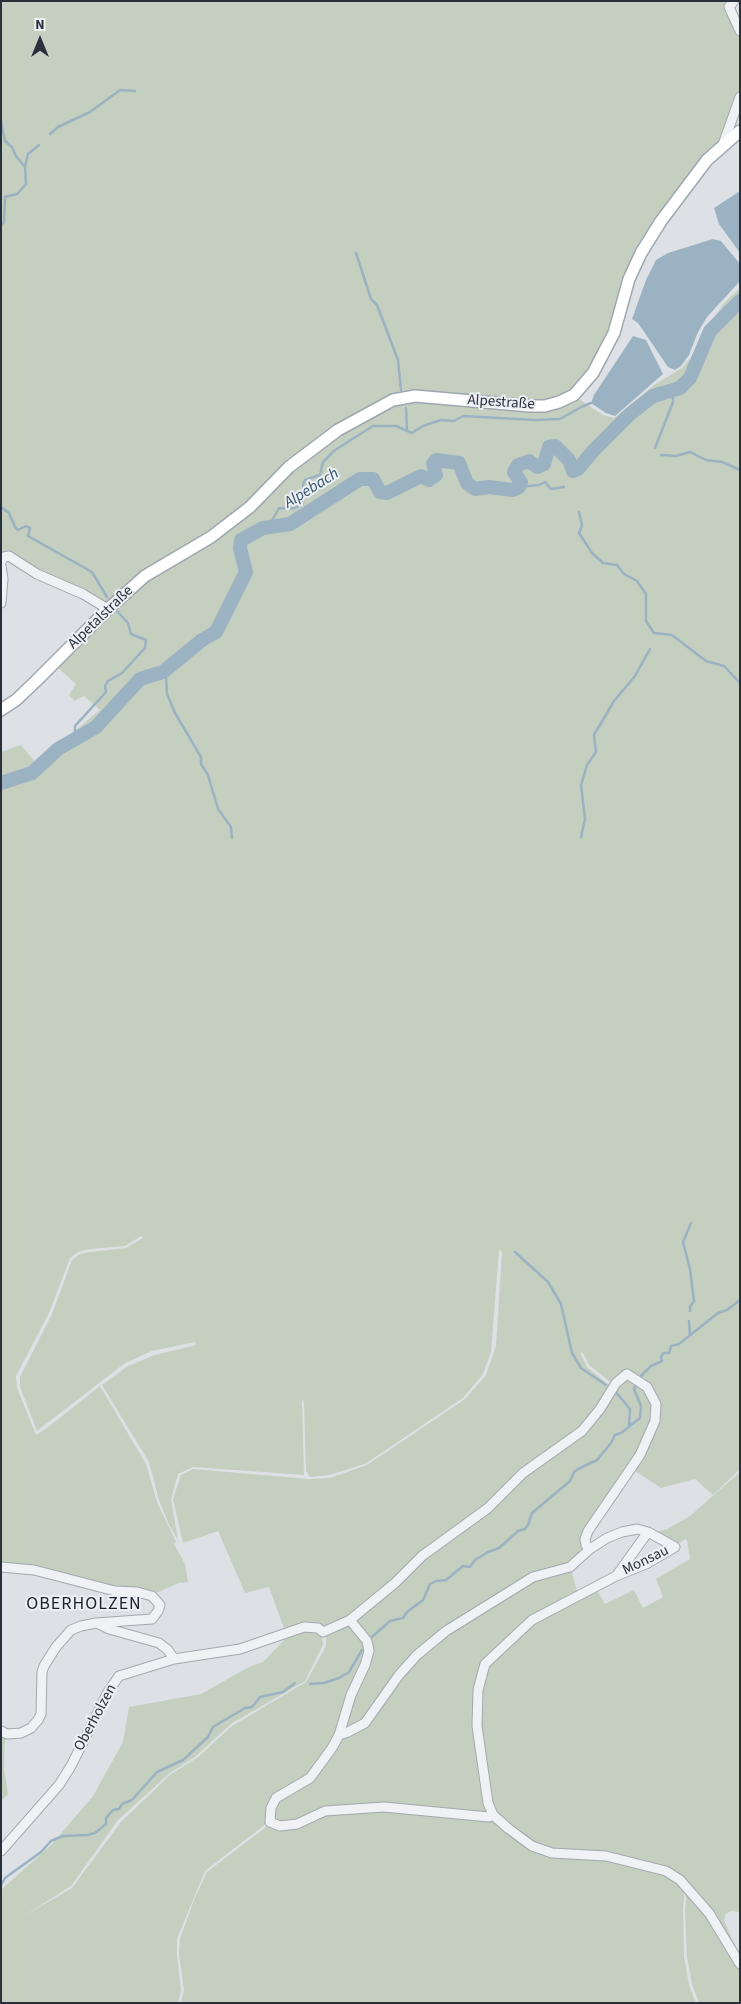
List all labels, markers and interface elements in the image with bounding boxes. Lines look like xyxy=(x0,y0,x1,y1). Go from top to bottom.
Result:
north arrow xyxy=(15,15,65,65)
text: N xyxy=(35,15,45,35)
street label: Alpestraße xyxy=(467,392,535,414)
water label: Alpebach xyxy=(281,465,343,513)
street label: Alpetalstraße xyxy=(65,583,137,653)
street label: Monsau xyxy=(620,1542,672,1580)
district label: OBERHOLZEN xyxy=(25,1594,143,1616)
street label: Oberholzen xyxy=(71,1682,121,1754)

